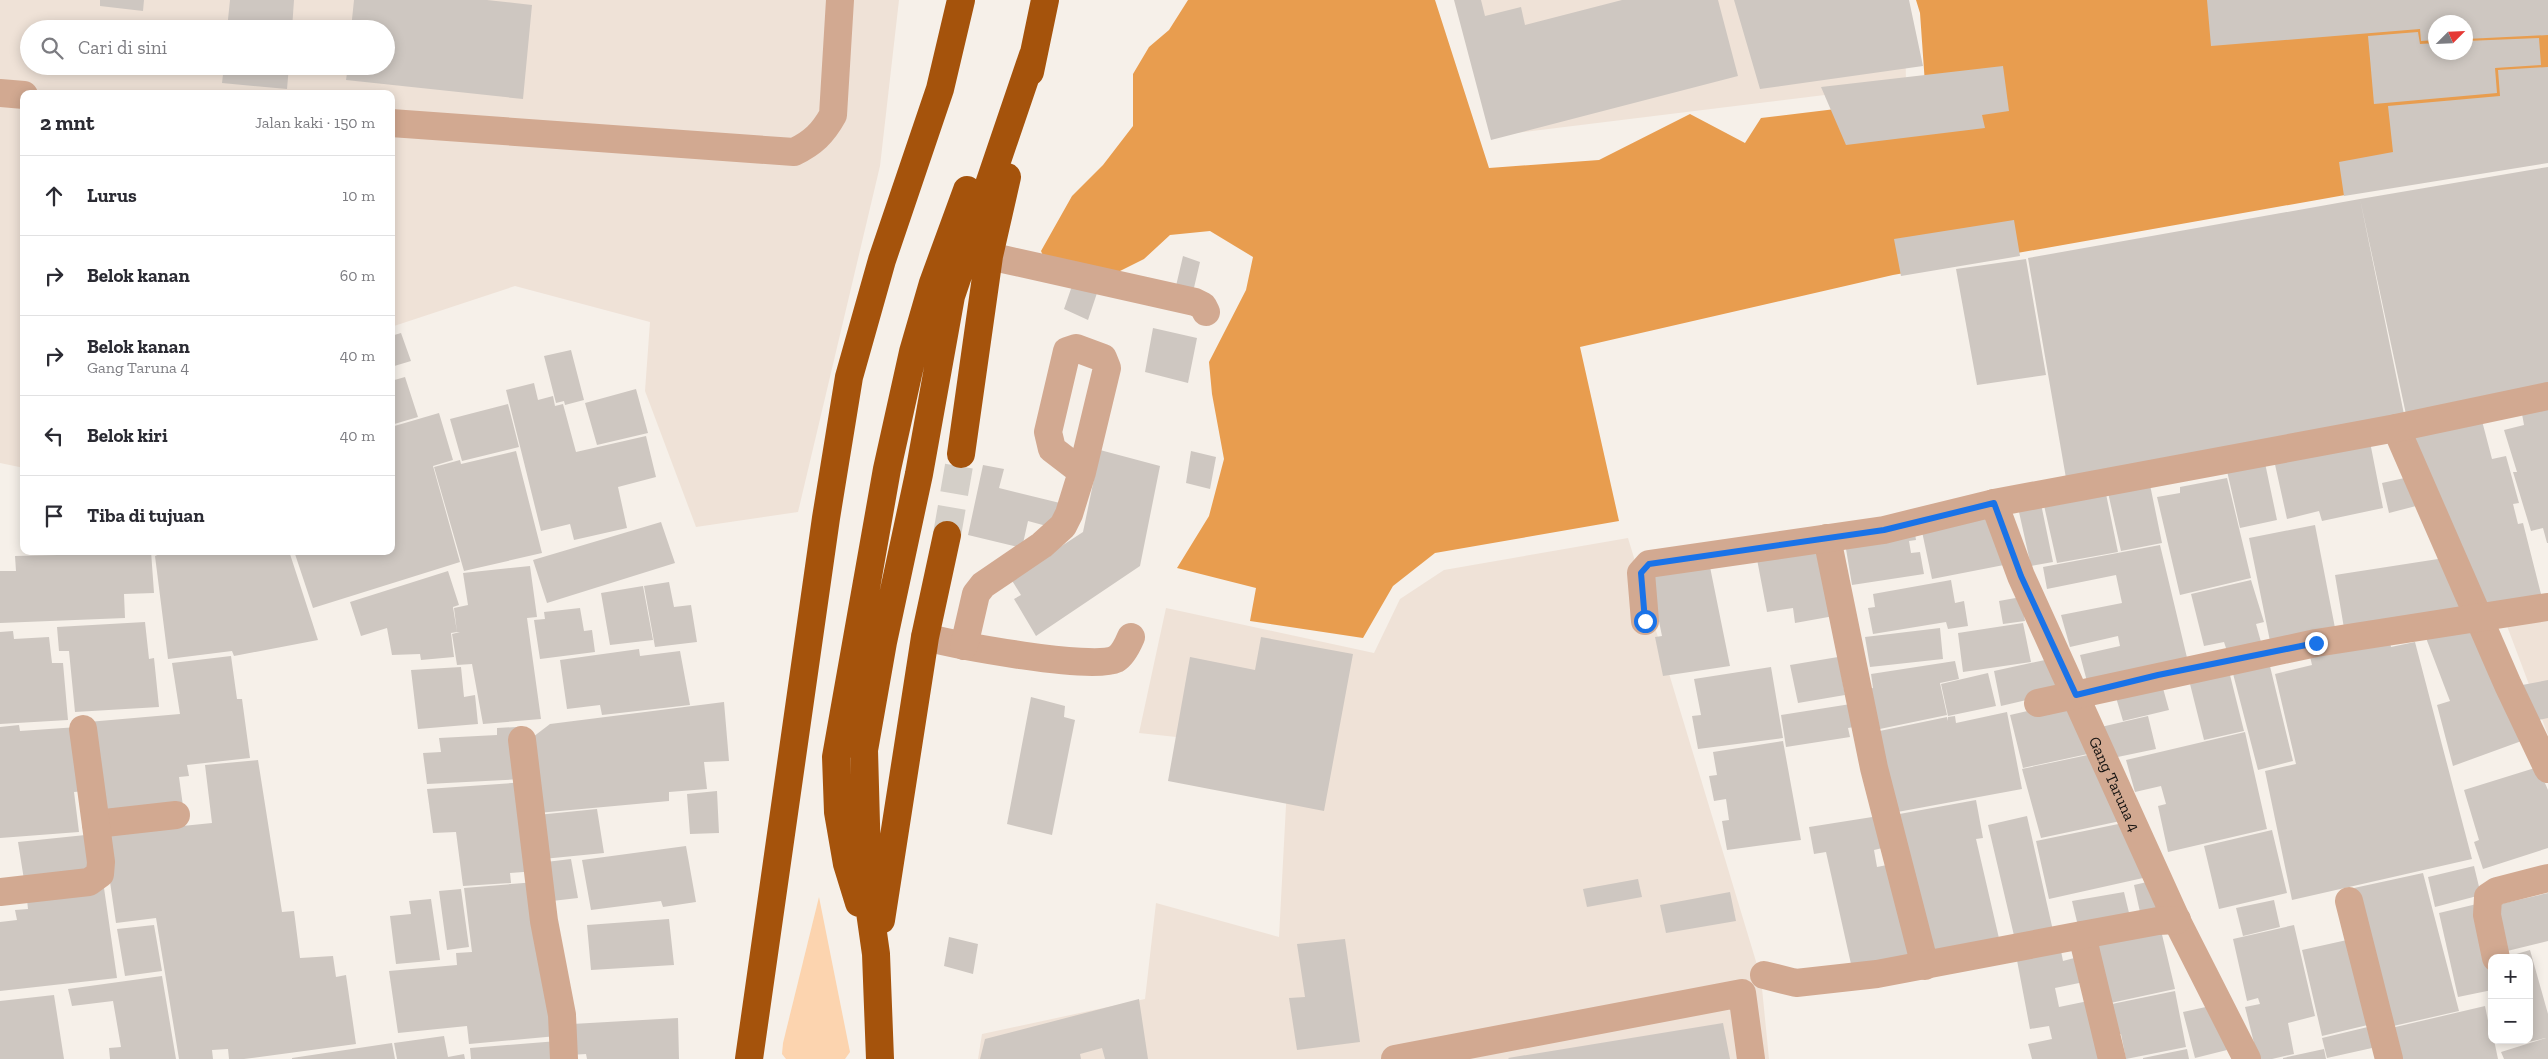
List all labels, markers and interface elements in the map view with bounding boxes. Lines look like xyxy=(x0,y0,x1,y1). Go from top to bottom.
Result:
north arrow xyxy=(2428,15,2473,60)
search box xyxy=(20,20,395,75)
icon: search xyxy=(38,34,66,62)
text: Cari di sini xyxy=(78,36,167,59)
text: 2 mnt xyxy=(40,110,94,135)
text: Jalan kaki · 150 m xyxy=(255,113,375,132)
icon: ahead xyxy=(40,182,68,210)
text: Lurus xyxy=(87,184,137,207)
text: 10 m xyxy=(342,186,375,205)
icon: right xyxy=(40,262,68,290)
text: Belok kanan xyxy=(87,264,190,287)
text: 60 m xyxy=(340,266,375,285)
text: Belok kanan xyxy=(87,335,190,358)
icon: right xyxy=(40,342,68,370)
text: 40 m xyxy=(340,346,375,365)
text: Gang Taruna 4 xyxy=(87,358,189,377)
icon: left xyxy=(40,422,68,450)
text: Belok kiri xyxy=(87,424,168,447)
text: 40 m xyxy=(340,426,375,445)
icon: arrive xyxy=(40,502,68,530)
text: Tiba di tujuan xyxy=(87,504,204,527)
route start xyxy=(1634,610,1657,633)
route end xyxy=(2305,632,2328,655)
street label: Gang Taruna 4 xyxy=(2085,733,2145,835)
map controls xyxy=(2488,954,2533,1044)
button: + xyxy=(2488,954,2533,999)
button: − xyxy=(2488,999,2533,1044)

